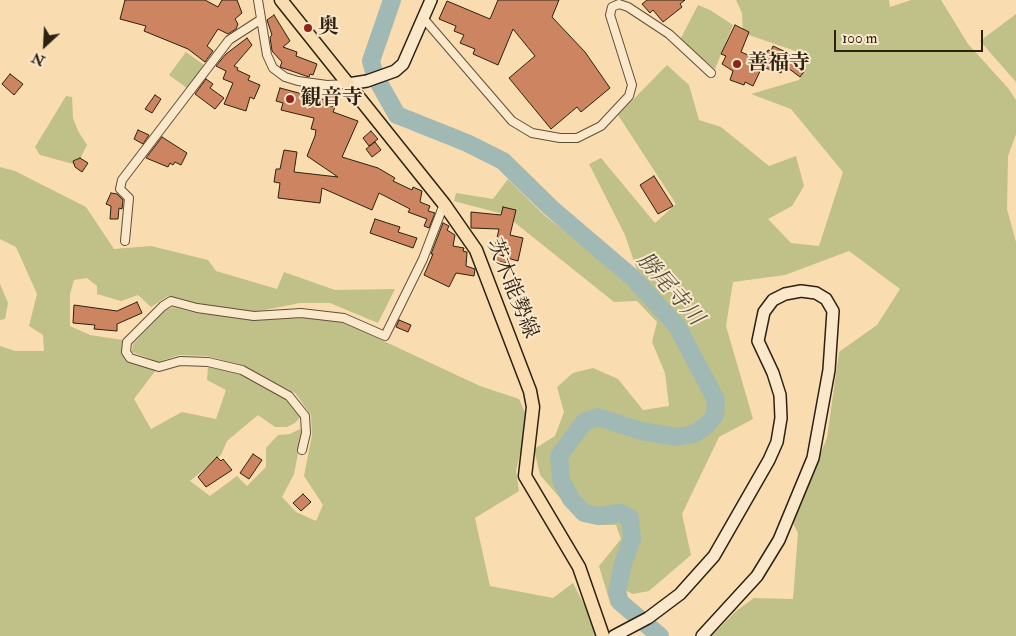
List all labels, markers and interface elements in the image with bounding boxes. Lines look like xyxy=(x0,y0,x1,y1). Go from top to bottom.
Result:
place label: 奥 xyxy=(318,15,339,41)
north arrow xyxy=(20,20,70,70)
scale bar xyxy=(836,20,985,52)
marker: 奥 xyxy=(302,22,314,34)
text: 100 m xyxy=(842,29,877,48)
text: N xyxy=(29,49,48,69)
place label: 善福寺 xyxy=(747,51,810,77)
marker: 善福寺 xyxy=(731,58,743,70)
place label: 観音寺 xyxy=(300,86,363,112)
marker: 観音寺 xyxy=(284,93,296,105)
street label: 茨木能勢線 xyxy=(480,236,542,342)
water label: 勝尾寺川 xyxy=(630,248,708,332)

